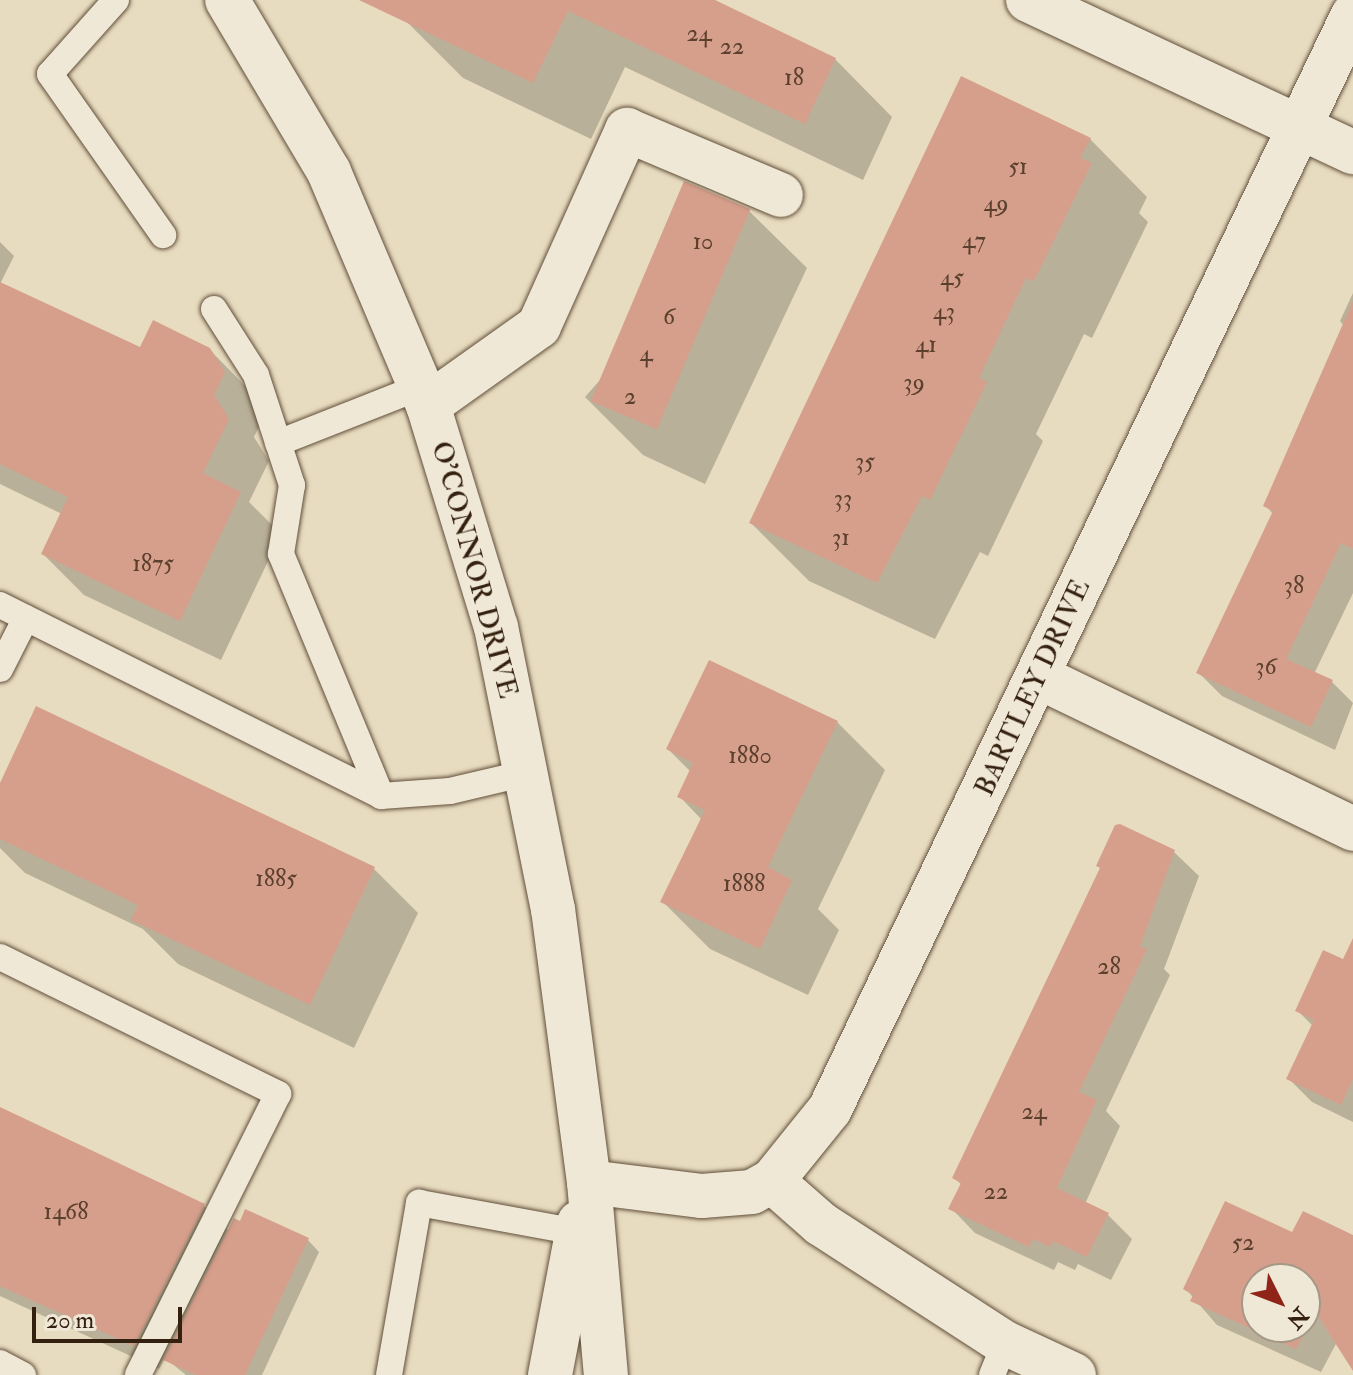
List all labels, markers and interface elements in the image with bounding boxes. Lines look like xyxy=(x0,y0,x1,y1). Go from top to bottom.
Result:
house number: 24 xyxy=(686,20,712,48)
house number: 22 xyxy=(720,33,744,61)
house number: 18 xyxy=(784,64,804,92)
house number: 51 xyxy=(1008,153,1028,181)
house number: 49 xyxy=(983,190,1009,218)
house number: 47 xyxy=(962,227,986,255)
house number: 10 xyxy=(693,228,713,256)
house number: 45 xyxy=(940,264,964,292)
house number: 43 xyxy=(933,298,955,326)
house number: 6 xyxy=(663,303,675,331)
house number: 41 xyxy=(915,331,937,359)
house number: 4 xyxy=(640,340,652,368)
house number: 39 xyxy=(903,369,925,397)
house number: 2 xyxy=(624,383,636,411)
street label: O'CONNOR DRIVE xyxy=(424,438,524,702)
house number: 35 xyxy=(855,448,875,476)
house number: 33 xyxy=(834,485,852,513)
house number: 31 xyxy=(832,524,850,552)
house number: 1875 xyxy=(132,550,174,578)
house number: 38 xyxy=(1284,572,1304,600)
street label: BARTLEY DRIVE xyxy=(968,574,1098,802)
house number: 36 xyxy=(1255,653,1277,681)
house number: 1880 xyxy=(728,742,772,770)
house number: 1885 xyxy=(255,865,297,893)
house number: 1888 xyxy=(723,870,765,898)
house number: 28 xyxy=(1097,953,1121,981)
house number: 24 xyxy=(1021,1098,1047,1126)
house number: 22 xyxy=(984,1178,1008,1206)
house number: 1468 xyxy=(44,1198,88,1226)
house number: 52 xyxy=(1232,1229,1254,1257)
north arrow xyxy=(1241,1263,1321,1343)
scale bar xyxy=(36,1291,186,1341)
text: N xyxy=(1280,1301,1314,1334)
text: 20 m xyxy=(46,1305,94,1336)

